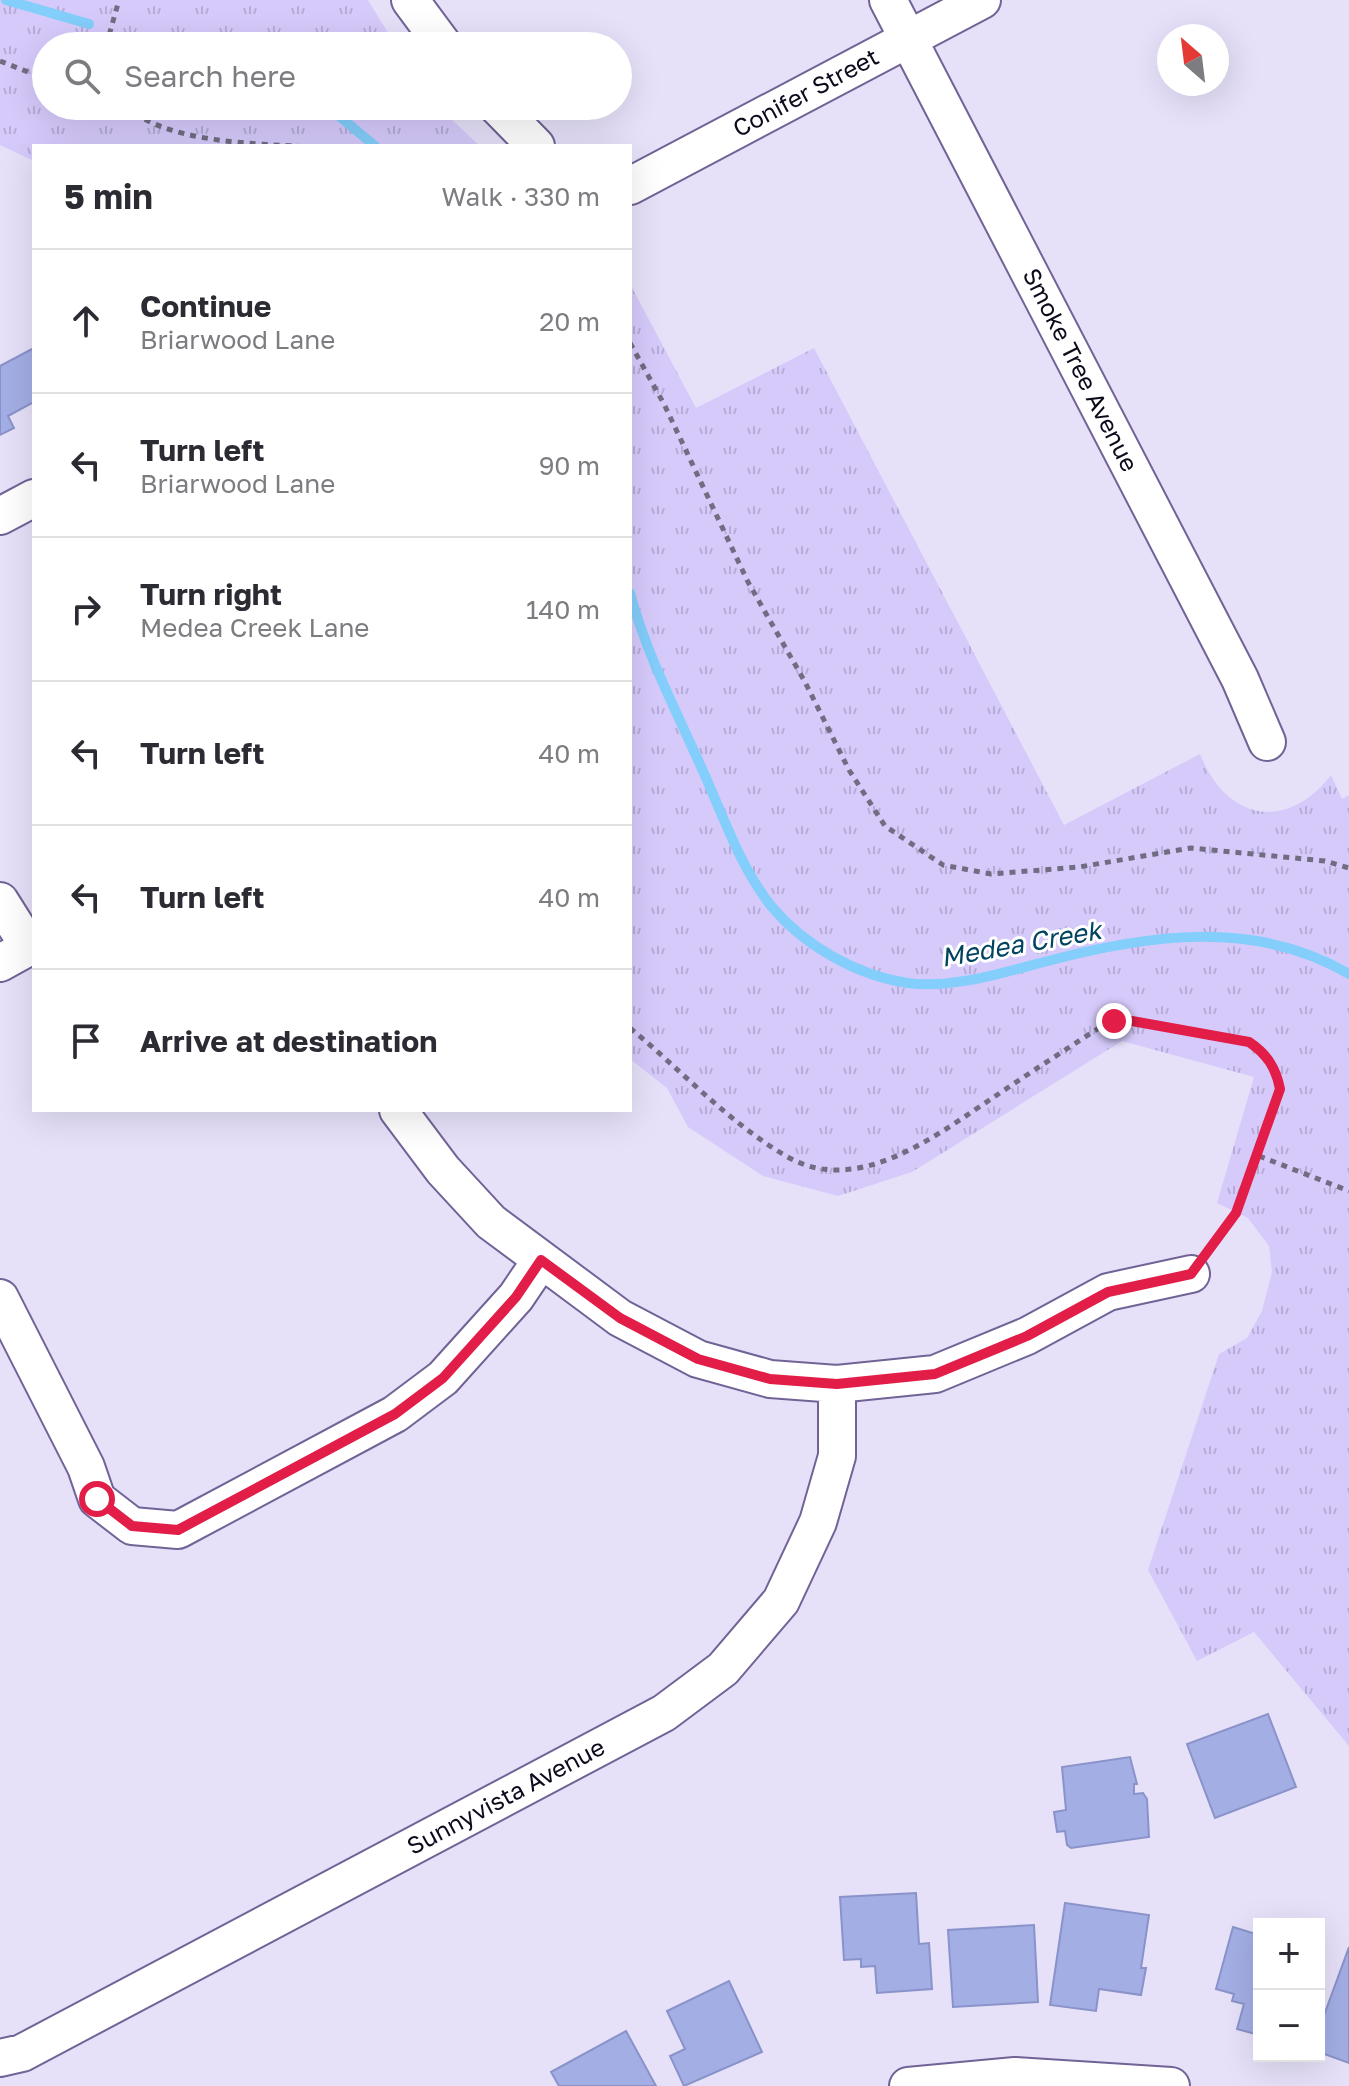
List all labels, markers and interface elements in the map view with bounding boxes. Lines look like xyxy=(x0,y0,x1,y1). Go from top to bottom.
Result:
north arrow xyxy=(1157,24,1229,96)
search box xyxy=(32,32,632,120)
street label: Conifer Street xyxy=(728,41,883,142)
icon: search xyxy=(60,54,104,98)
text: Search here xyxy=(124,58,296,94)
text: 5 min xyxy=(64,176,153,216)
text: Walk · 330 m xyxy=(442,181,600,212)
street label: Smoke Tree Avenue xyxy=(1017,263,1145,476)
text: Continue xyxy=(140,288,271,324)
icon: ahead xyxy=(64,299,108,343)
text: 20 m xyxy=(539,306,600,337)
text: Briarwood Lane xyxy=(140,324,335,355)
text: Turn left xyxy=(140,432,265,468)
icon: left xyxy=(64,443,108,487)
text: 90 m xyxy=(539,450,600,481)
text: Briarwood Lane xyxy=(140,468,335,499)
text: Turn right xyxy=(140,576,282,612)
icon: right xyxy=(64,587,108,631)
text: 140 m xyxy=(526,594,600,625)
text: Medea Creek Lane xyxy=(140,612,369,643)
icon: left xyxy=(64,731,108,775)
text: Turn left xyxy=(140,735,265,771)
text: 40 m xyxy=(539,738,600,769)
icon: left xyxy=(64,875,108,919)
text: Turn left xyxy=(140,879,265,915)
text: 40 m xyxy=(539,882,600,913)
water label: Medea Creek xyxy=(938,914,1106,973)
route end xyxy=(1096,1003,1132,1039)
icon: arrive xyxy=(64,1019,108,1063)
text: Arrive at destination xyxy=(140,1023,437,1059)
route start xyxy=(79,1481,115,1517)
street label: Sunnyvista Avenue xyxy=(402,1731,609,1860)
map controls xyxy=(1253,1918,1325,2062)
button: + xyxy=(1253,1918,1325,1990)
button: − xyxy=(1253,1990,1325,2062)

